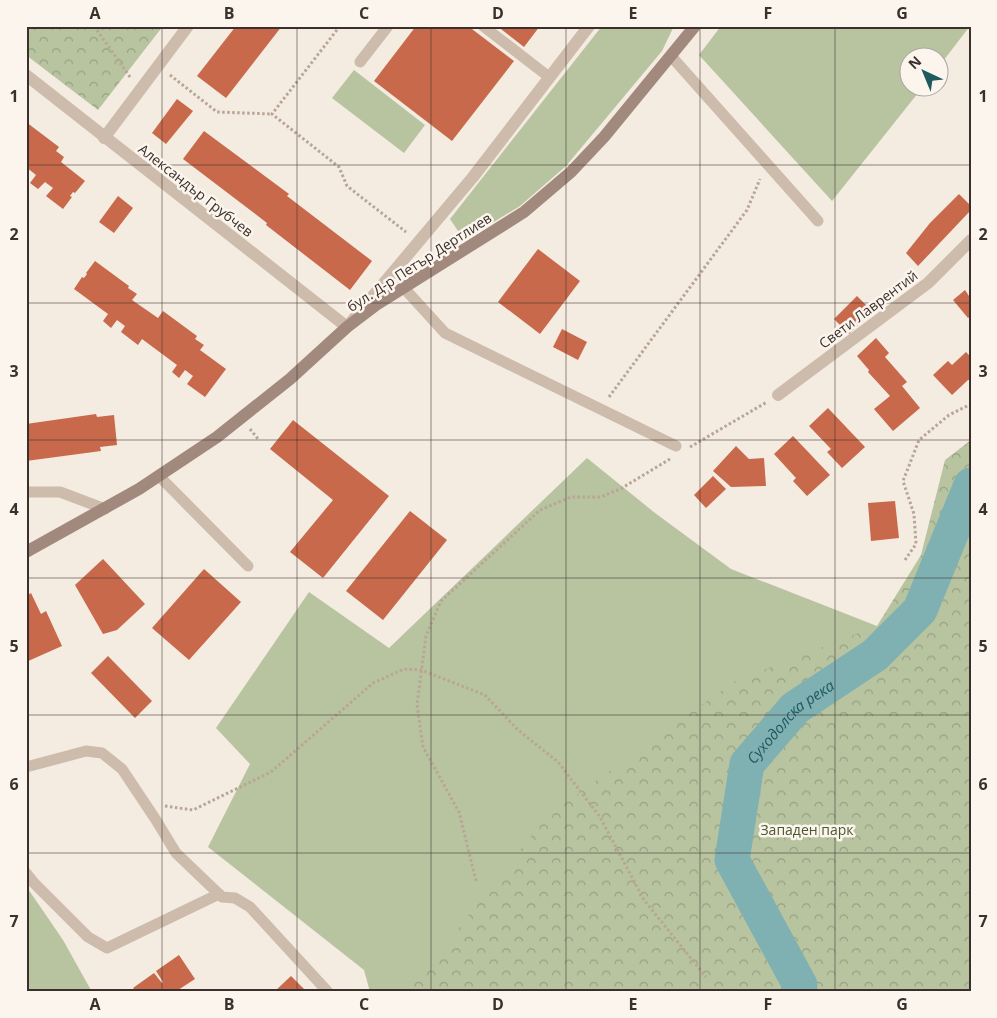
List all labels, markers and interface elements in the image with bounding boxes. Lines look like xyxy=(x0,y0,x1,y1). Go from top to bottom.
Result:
text: A xyxy=(89,2,101,24)
text: B xyxy=(224,2,234,24)
text: C xyxy=(359,2,369,24)
text: D xyxy=(492,2,504,24)
text: E xyxy=(629,2,638,24)
text: F xyxy=(764,2,772,24)
text: G xyxy=(896,2,908,24)
north arrow xyxy=(900,48,950,98)
text: N xyxy=(904,51,925,73)
text: 1 xyxy=(9,85,19,107)
text: 1 xyxy=(978,85,988,107)
street label: Александър Грубчев xyxy=(135,139,257,241)
street label: бул. Д-р Петър Дертлиев xyxy=(343,208,495,316)
text: 2 xyxy=(9,223,19,245)
text: 2 xyxy=(978,223,988,245)
street label: Свети Лаврентий xyxy=(815,266,921,352)
text: 3 xyxy=(9,360,19,382)
text: 3 xyxy=(978,360,988,382)
text: 4 xyxy=(9,498,19,520)
text: 4 xyxy=(978,498,988,520)
text: 5 xyxy=(9,635,19,657)
text: 5 xyxy=(978,635,988,657)
water label: Суходолска река xyxy=(742,675,838,768)
text: 6 xyxy=(9,773,19,795)
text: 6 xyxy=(978,773,988,795)
park label: Западен парк xyxy=(760,820,854,839)
text: 7 xyxy=(9,910,19,932)
text: 7 xyxy=(978,910,988,932)
text: A xyxy=(89,993,101,1015)
text: B xyxy=(224,993,234,1015)
text: C xyxy=(359,993,369,1015)
text: D xyxy=(492,993,504,1015)
text: E xyxy=(629,993,638,1015)
text: F xyxy=(764,993,772,1015)
text: G xyxy=(896,993,908,1015)

